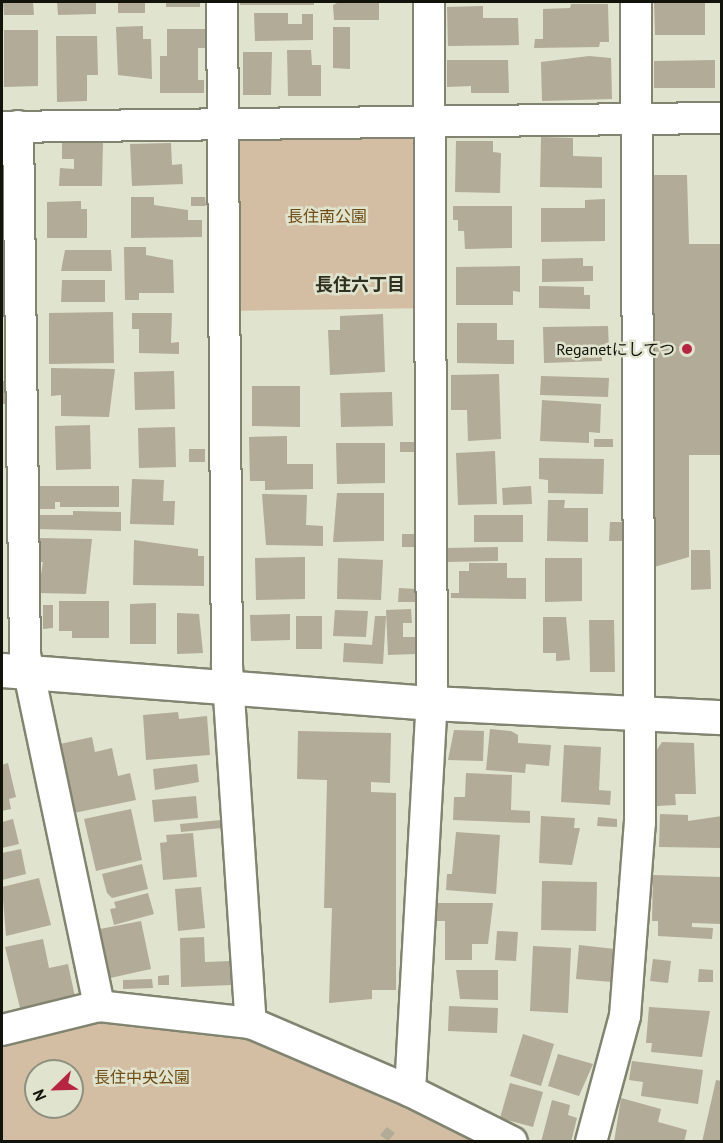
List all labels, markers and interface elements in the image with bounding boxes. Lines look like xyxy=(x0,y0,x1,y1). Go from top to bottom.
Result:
park label: 長住南公園 xyxy=(287,206,367,226)
district label: 長住六丁目 xyxy=(315,274,405,296)
place label: Reganetにしてつ xyxy=(555,339,675,359)
marker: Reganetにしてつ xyxy=(680,342,694,356)
north arrow xyxy=(24,1059,84,1119)
park label: 長住中央公園 xyxy=(94,1067,190,1087)
text: N xyxy=(28,1087,51,1104)

